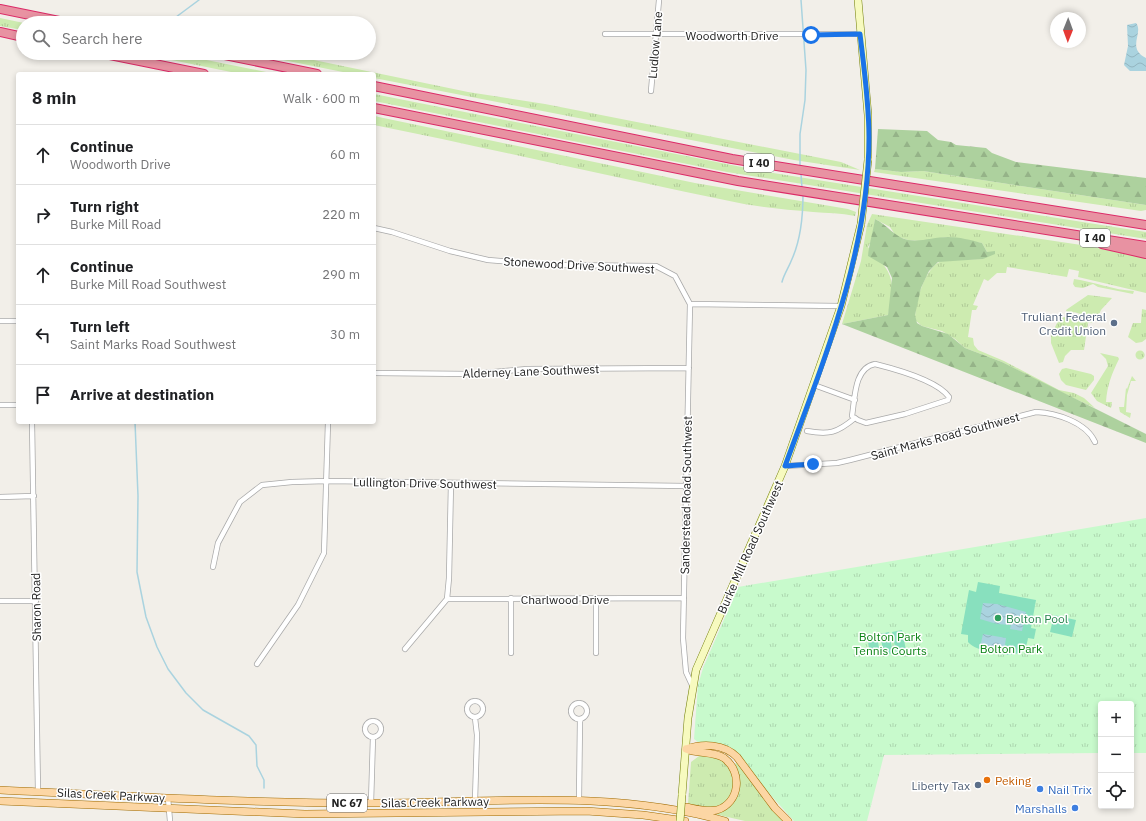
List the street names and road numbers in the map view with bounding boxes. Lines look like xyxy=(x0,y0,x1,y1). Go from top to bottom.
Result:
street label: Ludlow Lane xyxy=(645,10,665,79)
street label: Woodworth Drive xyxy=(686,28,779,43)
road number: I 40 xyxy=(744,154,774,172)
road number: I 40 xyxy=(1080,229,1110,247)
street label: Stonewood Drive Southwest xyxy=(503,254,655,276)
street label: Alderney Lane Southwest xyxy=(462,361,600,381)
street label: Saint Marks Road Southwest xyxy=(869,409,1021,463)
street label: Sanderstead Road Southwest xyxy=(677,416,695,574)
street label: Lullington Drive Southwest xyxy=(353,474,497,492)
street label: Burke Mill Road Southwest xyxy=(714,478,786,616)
street label: Sharon Road xyxy=(28,573,44,641)
street label: Charlwood Drive xyxy=(521,592,610,607)
street label: Silas Creek Parkway xyxy=(57,785,165,805)
road number: NC 67 xyxy=(327,794,367,812)
street label: Silas Creek Parkway xyxy=(381,794,489,810)

